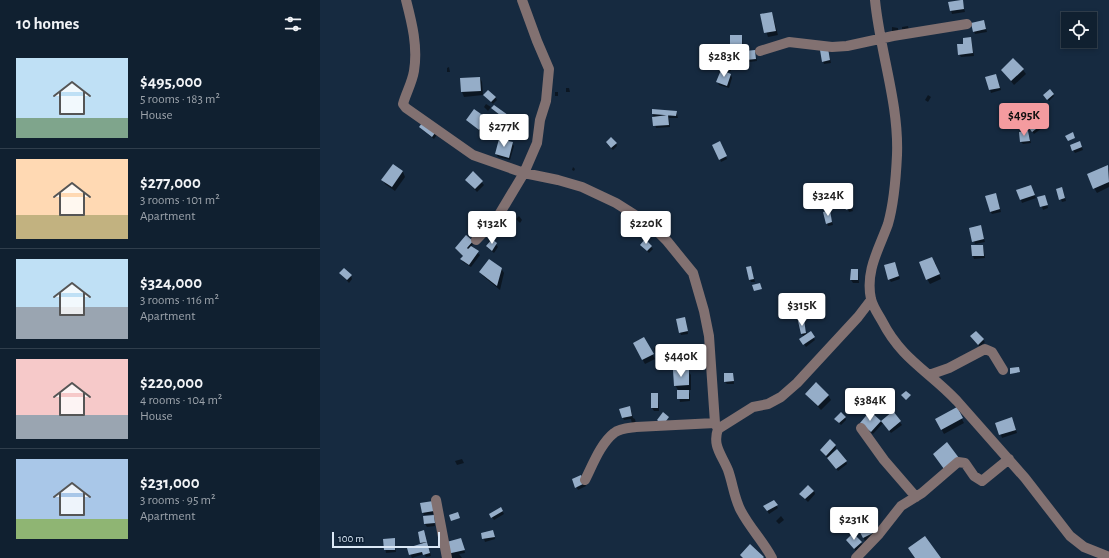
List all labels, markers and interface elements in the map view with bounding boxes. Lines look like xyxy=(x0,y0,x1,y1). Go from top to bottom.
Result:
map controls xyxy=(1061,12,1097,48)
button: locate xyxy=(1061,12,1097,48)
icon: filters xyxy=(282,13,304,35)
text: 10 homes xyxy=(16,15,79,32)
pin: $283K xyxy=(696,44,752,78)
text: $283K xyxy=(708,50,740,63)
text: $495,000 xyxy=(140,73,202,90)
icon: home xyxy=(48,74,96,122)
text: 5 rooms · 183 m² xyxy=(140,93,220,106)
pin: $495K xyxy=(996,103,1052,137)
text: House xyxy=(140,109,172,122)
text: $495K xyxy=(1008,109,1040,122)
pin: $277K xyxy=(476,114,532,148)
text: $277K xyxy=(489,120,519,133)
text: $277,000 xyxy=(140,174,201,191)
icon: home xyxy=(48,175,96,223)
pin: $324K xyxy=(800,183,856,217)
text: $324K xyxy=(812,189,844,202)
text: 3 rooms · 101 m² xyxy=(140,194,220,207)
text: Apartment xyxy=(140,210,195,223)
pin: $132K xyxy=(464,211,520,245)
pin: $220K xyxy=(618,211,674,245)
text: $132K xyxy=(477,217,507,230)
text: $220K xyxy=(630,217,662,230)
text: $324,000 xyxy=(140,274,202,291)
icon: home xyxy=(48,275,96,323)
pin: $315K xyxy=(774,293,830,327)
text: 3 rooms · 116 m² xyxy=(140,294,219,307)
text: $315K xyxy=(787,299,817,312)
text: Apartment xyxy=(140,310,195,323)
pin: $440K xyxy=(653,344,709,378)
text: $440K xyxy=(664,350,698,363)
text: $220,000 xyxy=(140,374,203,391)
icon: home xyxy=(48,375,96,423)
pin: $384K xyxy=(842,388,898,422)
text: 4 rooms · 104 m² xyxy=(140,394,222,407)
text: $384K xyxy=(854,394,886,407)
text: House xyxy=(140,410,172,423)
text: $231,000 xyxy=(140,474,200,491)
icon: home xyxy=(48,475,96,523)
text: 3 rooms · 95 m² xyxy=(140,494,215,507)
pin: $231K xyxy=(826,507,882,541)
text: Apartment xyxy=(140,510,195,523)
text: $231K xyxy=(839,513,869,526)
scale bar xyxy=(332,530,440,549)
text: 100 m xyxy=(338,533,364,544)

